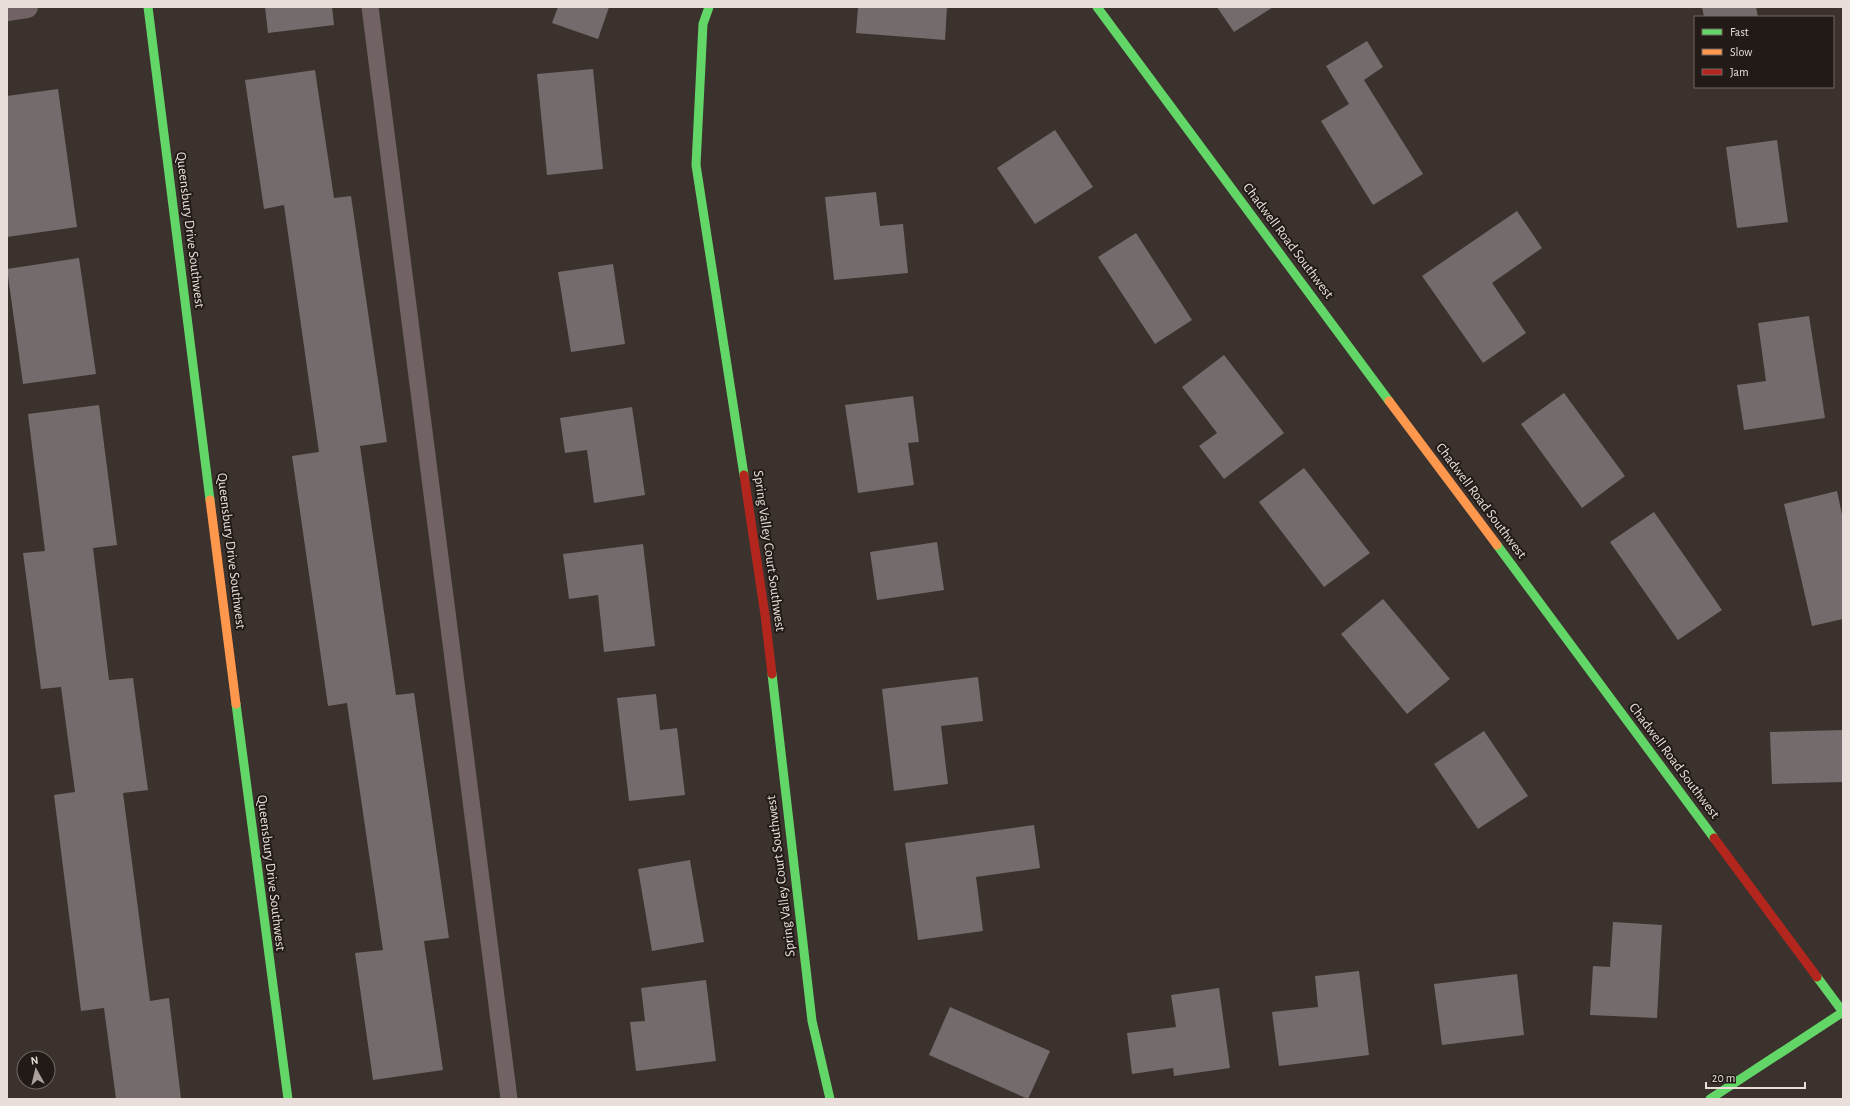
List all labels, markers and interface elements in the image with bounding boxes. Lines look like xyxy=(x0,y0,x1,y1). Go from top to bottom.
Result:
legend xyxy=(1694,16,1834,88)
text: Fast xyxy=(1730,26,1749,38)
text: Slow xyxy=(1730,46,1752,58)
text: Jam xyxy=(1730,66,1749,78)
street label: Queensbury Drive Southwest xyxy=(173,151,207,309)
street label: Chadwell Road Southwest xyxy=(1240,181,1336,302)
street label: Chadwell Road Southwest xyxy=(1433,441,1529,562)
street label: Spring Valley Court Southwest xyxy=(751,470,787,633)
street label: Queensbury Drive Southwest xyxy=(214,472,248,630)
street label: Chadwell Road Southwest xyxy=(1626,701,1722,822)
street label: Queensbury Drive Southwest xyxy=(254,794,288,952)
street label: Spring Valley Court Southwest xyxy=(764,794,798,957)
north arrow xyxy=(16,1050,56,1090)
text: N xyxy=(30,1055,39,1067)
scale bar xyxy=(1706,1064,1805,1090)
text: 20 m xyxy=(1712,1072,1735,1084)

